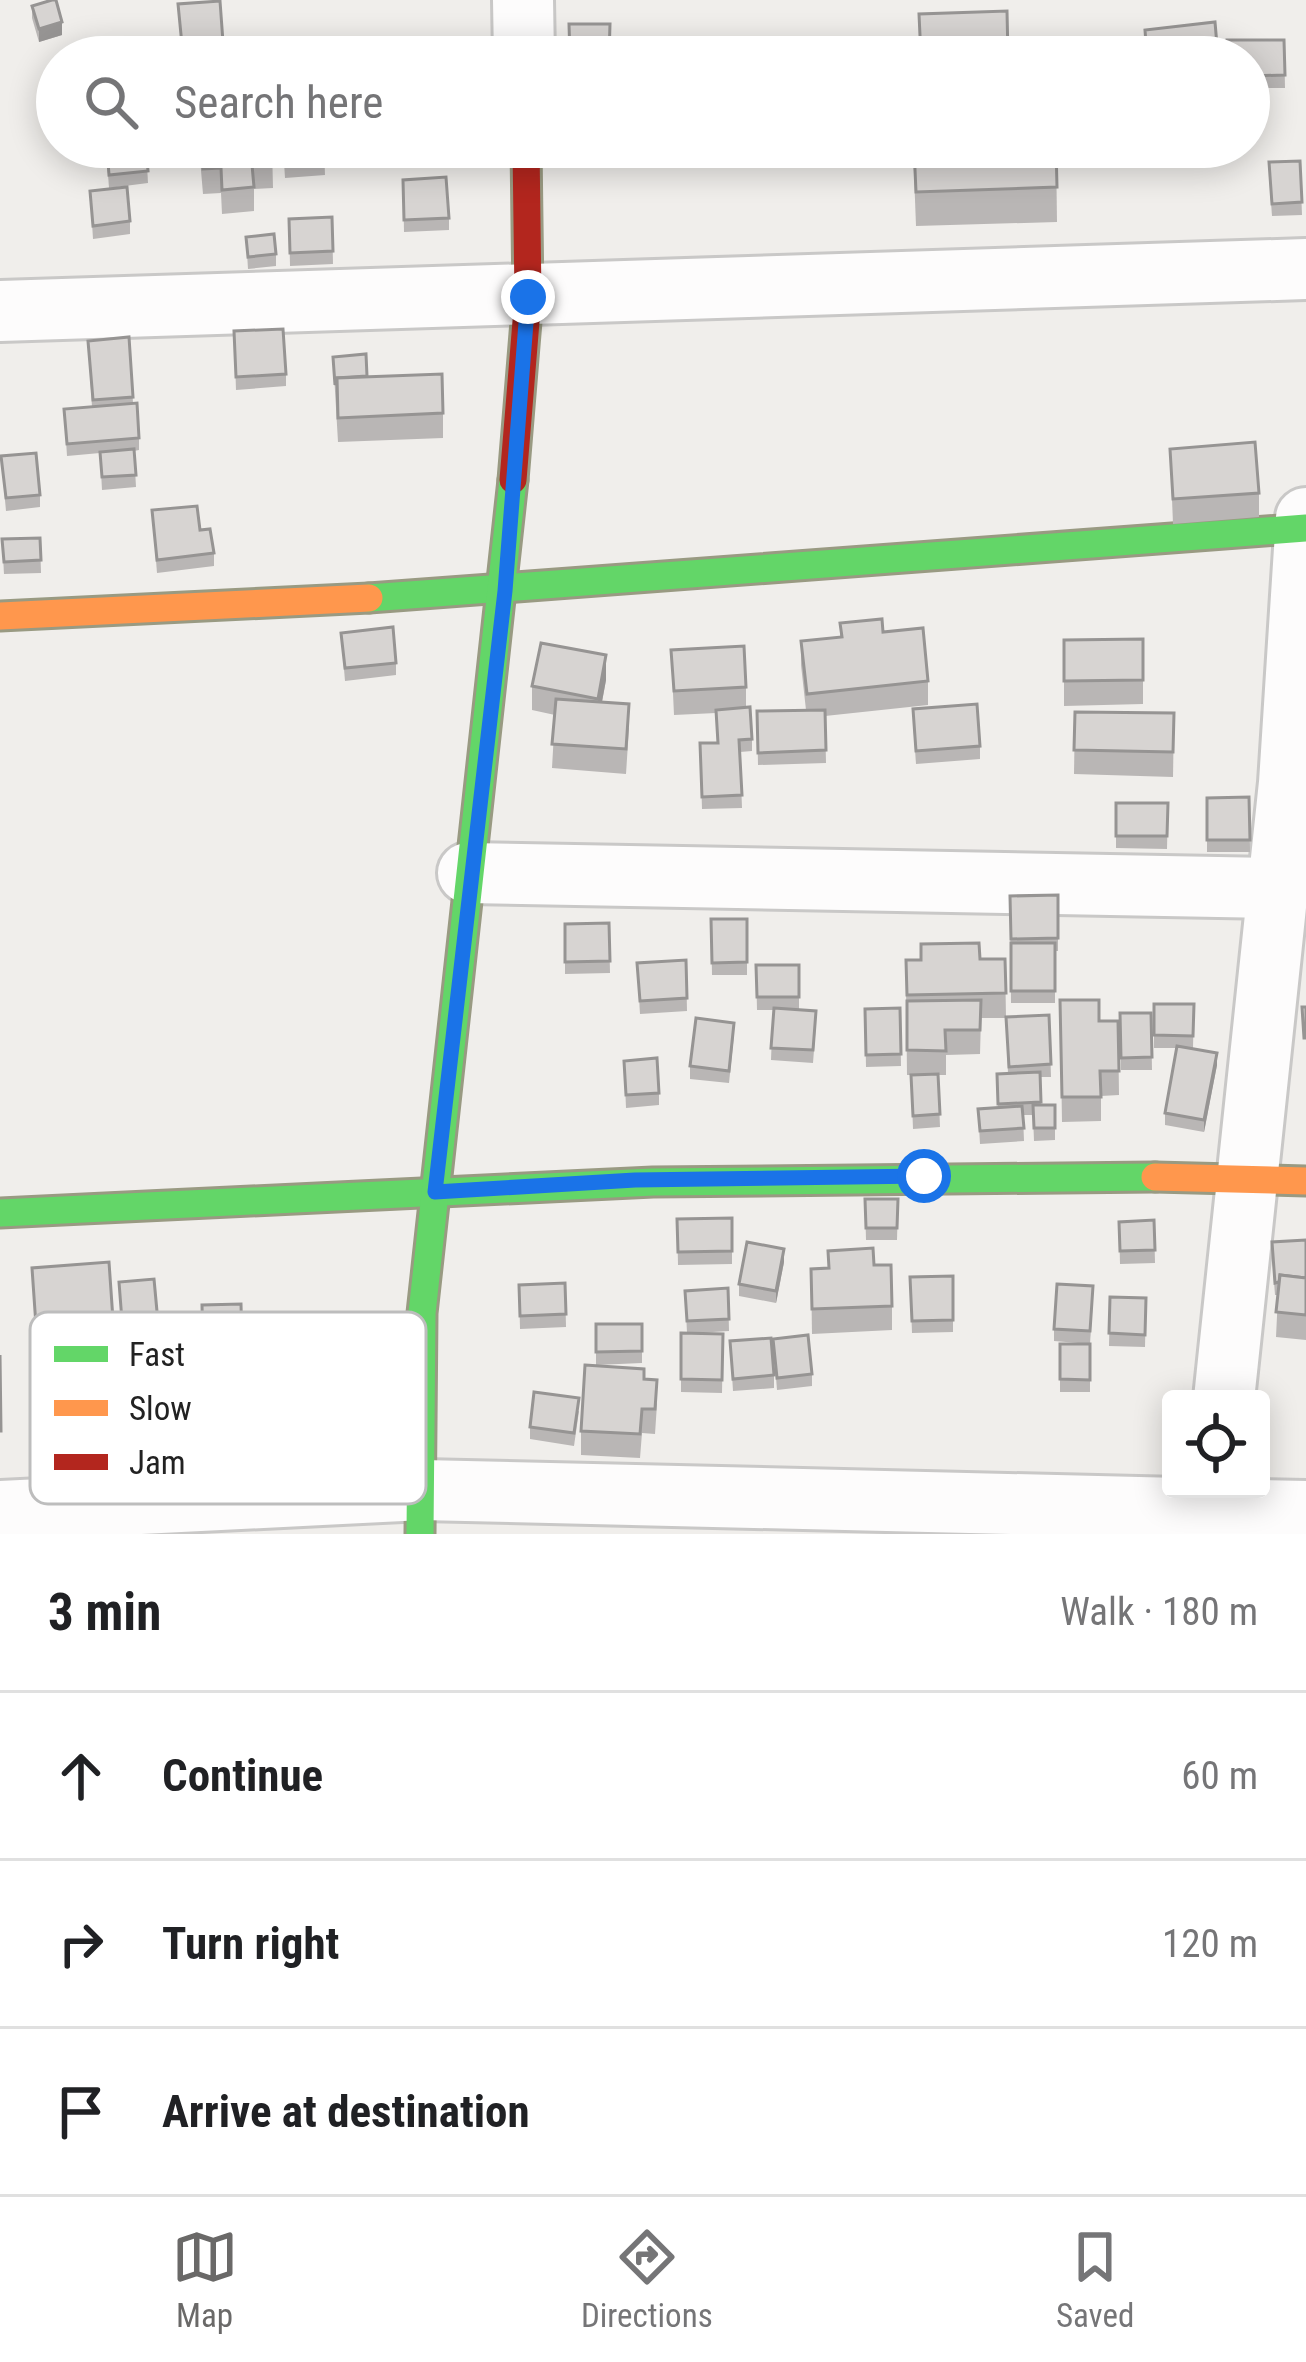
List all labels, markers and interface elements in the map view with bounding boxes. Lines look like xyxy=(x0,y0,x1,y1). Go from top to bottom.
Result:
search box xyxy=(36,36,1270,168)
icon: search xyxy=(78,69,144,135)
text: Search here xyxy=(174,76,383,129)
route end xyxy=(501,270,555,324)
route start xyxy=(897,1149,951,1203)
legend xyxy=(30,1312,426,1504)
text: Fast xyxy=(129,1335,185,1374)
text: Slow xyxy=(129,1389,192,1428)
map controls xyxy=(1162,1390,1270,1498)
button: locate xyxy=(1162,1390,1270,1498)
text: Jam xyxy=(129,1443,186,1482)
text: 3 min xyxy=(48,1583,161,1642)
text: Walk · 180 m xyxy=(1060,1589,1258,1635)
icon: ahead xyxy=(48,1743,114,1809)
text: Continue xyxy=(162,1749,323,1802)
text: 60 m xyxy=(1181,1753,1258,1799)
icon: right xyxy=(48,1911,114,1977)
text: Turn right xyxy=(162,1917,339,1970)
text: 120 m xyxy=(1162,1921,1258,1967)
icon: arrive xyxy=(48,2079,114,2145)
text: Arrive at destination xyxy=(162,2085,530,2138)
tab: Map xyxy=(172,2224,238,2335)
tab: Directions xyxy=(581,2224,713,2335)
tab: Saved xyxy=(1056,2224,1134,2335)

